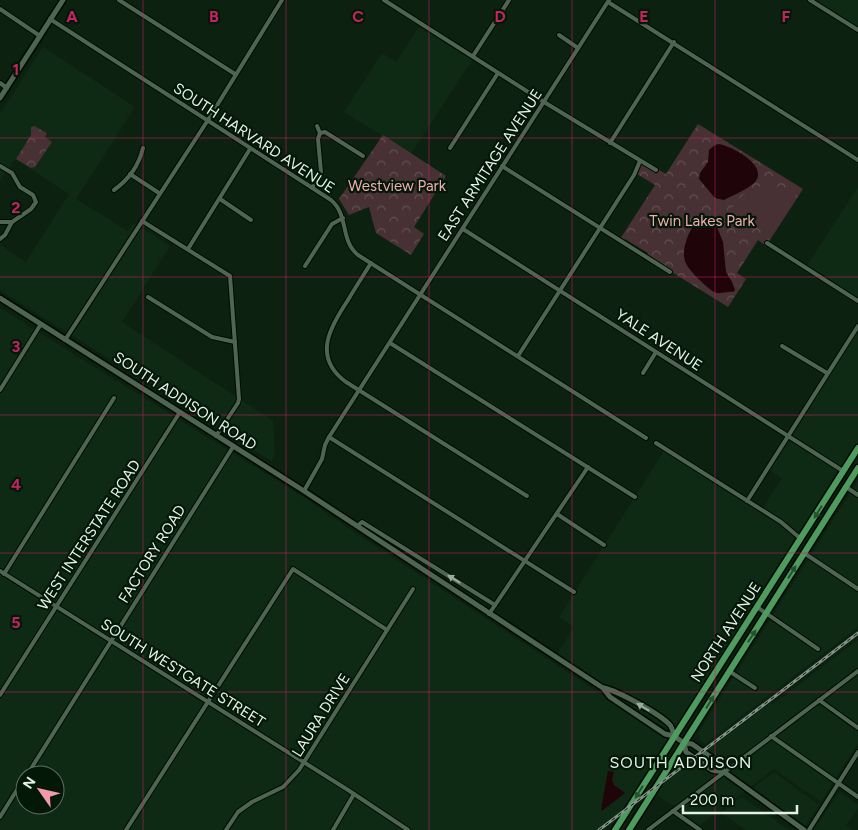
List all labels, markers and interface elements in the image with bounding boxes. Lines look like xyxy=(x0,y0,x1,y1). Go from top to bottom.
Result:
text: A xyxy=(66,7,78,26)
text: B xyxy=(209,7,219,26)
text: C xyxy=(352,7,364,26)
text: D xyxy=(494,7,506,26)
text: E xyxy=(639,7,649,26)
text: F xyxy=(782,7,791,26)
text: 1 xyxy=(13,60,19,79)
street label: SOUTH HARVARD AVENUE xyxy=(170,79,338,197)
street label: EAST ARMITAGE AVENUE xyxy=(434,86,546,244)
park label: Westview Park xyxy=(348,177,447,195)
text: 2 xyxy=(11,198,21,217)
park label: Twin Lakes Park xyxy=(649,212,755,230)
street label: YALE AVENUE xyxy=(612,305,706,375)
text: 3 xyxy=(12,337,21,356)
street label: SOUTH ADDISON ROAD xyxy=(110,348,260,454)
street label: WEST INTERSTATE ROAD xyxy=(34,457,144,613)
text: 4 xyxy=(11,475,21,494)
street label: FACTORY ROAD xyxy=(115,502,189,606)
one-way arrow xyxy=(813,506,822,519)
one-way arrow xyxy=(788,565,797,578)
one-way arrow xyxy=(447,575,461,584)
street label: NORTH AVENUE xyxy=(687,579,765,685)
text: 5 xyxy=(11,613,21,632)
street label: SOUTH WESTGATE STREET xyxy=(98,615,269,731)
one-way arrow xyxy=(747,629,757,643)
street label: LAURA DRIVE xyxy=(288,670,354,760)
one-way arrow xyxy=(705,695,714,709)
one-way arrow xyxy=(636,702,649,712)
district label: SOUTH ADDISON xyxy=(609,753,753,772)
north arrow xyxy=(15,765,65,815)
text: N xyxy=(20,774,40,792)
scale bar xyxy=(683,782,797,814)
one-way arrow xyxy=(634,785,643,799)
text: 200 m xyxy=(690,791,734,809)

